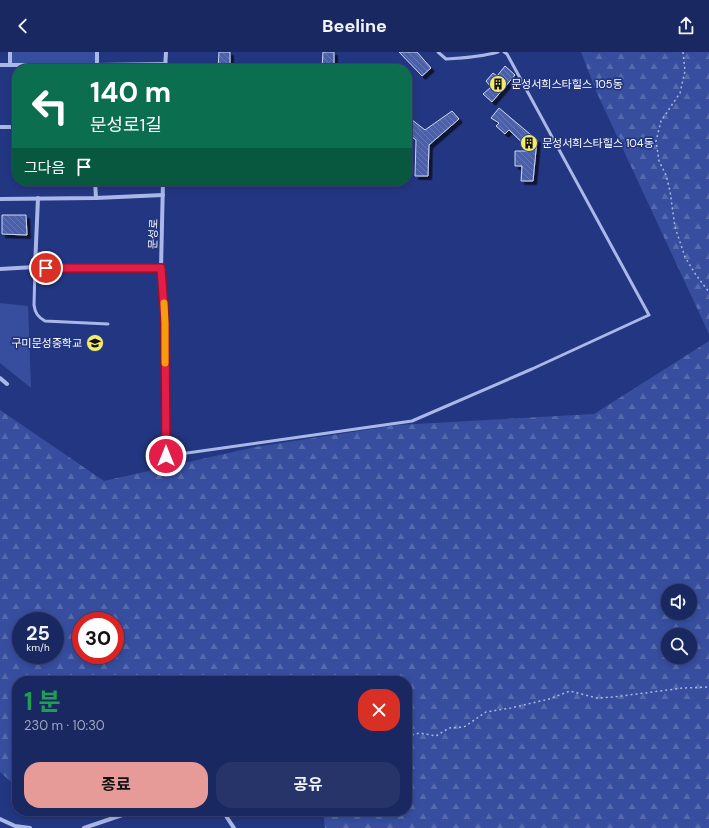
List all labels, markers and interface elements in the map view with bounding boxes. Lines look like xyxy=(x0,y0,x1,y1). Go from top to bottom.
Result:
text: Beeline xyxy=(322,14,387,38)
icon: back xyxy=(12,15,34,37)
icon: share xyxy=(675,15,697,37)
text: 140 m xyxy=(90,74,171,111)
building icon: 문성서희스타힐스 105동 xyxy=(488,74,508,94)
place label: 문성서희스타힐스 105동 xyxy=(511,77,623,91)
icon: left xyxy=(24,80,76,132)
text: 문성로1길 xyxy=(90,113,162,137)
building icon: 문성서희스타힐스 104동 xyxy=(519,133,539,153)
place label: 문성서희스타힐스 104동 xyxy=(542,136,654,150)
icon: arrive xyxy=(73,156,95,178)
text: 그다음 xyxy=(24,158,65,178)
street label: 문성로 xyxy=(145,219,161,249)
pin xyxy=(29,251,63,285)
icon: arrive xyxy=(35,257,57,279)
school or university icon: 구미문성중학교 xyxy=(85,333,105,353)
place label: 구미문성중학교 xyxy=(11,336,82,350)
position arrow xyxy=(145,435,187,477)
map controls xyxy=(661,584,697,664)
button: sound xyxy=(661,584,697,620)
speed limit sign: 30 xyxy=(72,612,124,664)
text: 25 xyxy=(26,620,50,646)
button: search xyxy=(661,628,697,664)
text: km/h xyxy=(26,641,50,654)
text: 1 분 xyxy=(24,686,60,717)
button: close xyxy=(358,689,400,731)
text: 230 m · 10:30 xyxy=(24,717,105,734)
button: 종료 xyxy=(24,762,208,808)
button: 공유 xyxy=(216,762,400,808)

